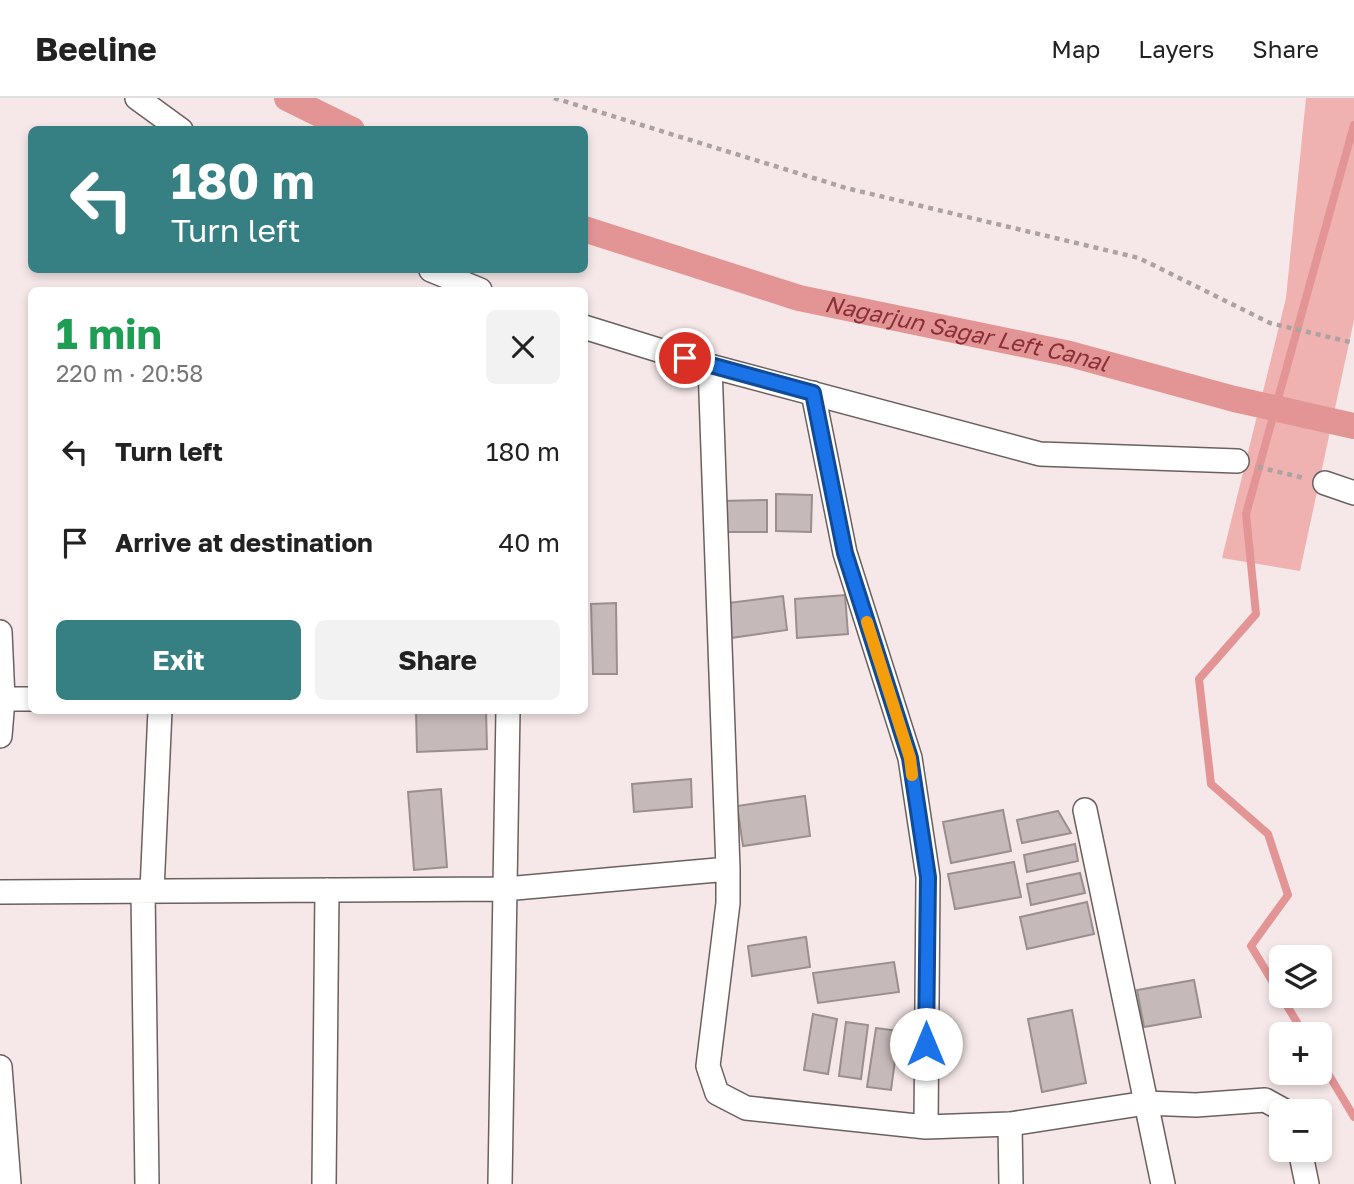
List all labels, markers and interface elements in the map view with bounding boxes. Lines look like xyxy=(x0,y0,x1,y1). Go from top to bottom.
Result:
text: Beeline xyxy=(35,29,157,68)
text: Map xyxy=(1051,34,1100,63)
text: Layers xyxy=(1138,34,1214,63)
text: Share xyxy=(1252,34,1319,63)
text: 180 m xyxy=(171,151,315,210)
icon: left xyxy=(56,154,147,245)
text: Turn left xyxy=(171,211,300,249)
water label: Nagarjun Sagar Left Canal xyxy=(823,289,1113,377)
text: 1 min xyxy=(56,308,162,358)
button: close xyxy=(486,310,560,384)
pin xyxy=(655,328,715,388)
icon: arrive xyxy=(666,339,704,377)
text: 220 m · 20:58 xyxy=(56,359,203,387)
icon: left xyxy=(56,433,94,471)
text: Turn left xyxy=(115,436,223,467)
text: 180 m xyxy=(486,436,560,467)
icon: arrive xyxy=(56,524,94,562)
text: Arrive at destination xyxy=(115,527,373,558)
text: 40 m xyxy=(499,527,560,558)
button: Exit xyxy=(56,620,301,700)
button: Share xyxy=(315,620,560,700)
map controls xyxy=(1269,945,1332,1162)
button: layers xyxy=(1269,945,1332,1008)
position arrow xyxy=(889,1007,963,1081)
button: + xyxy=(1269,1022,1332,1085)
button: − xyxy=(1269,1099,1332,1162)

